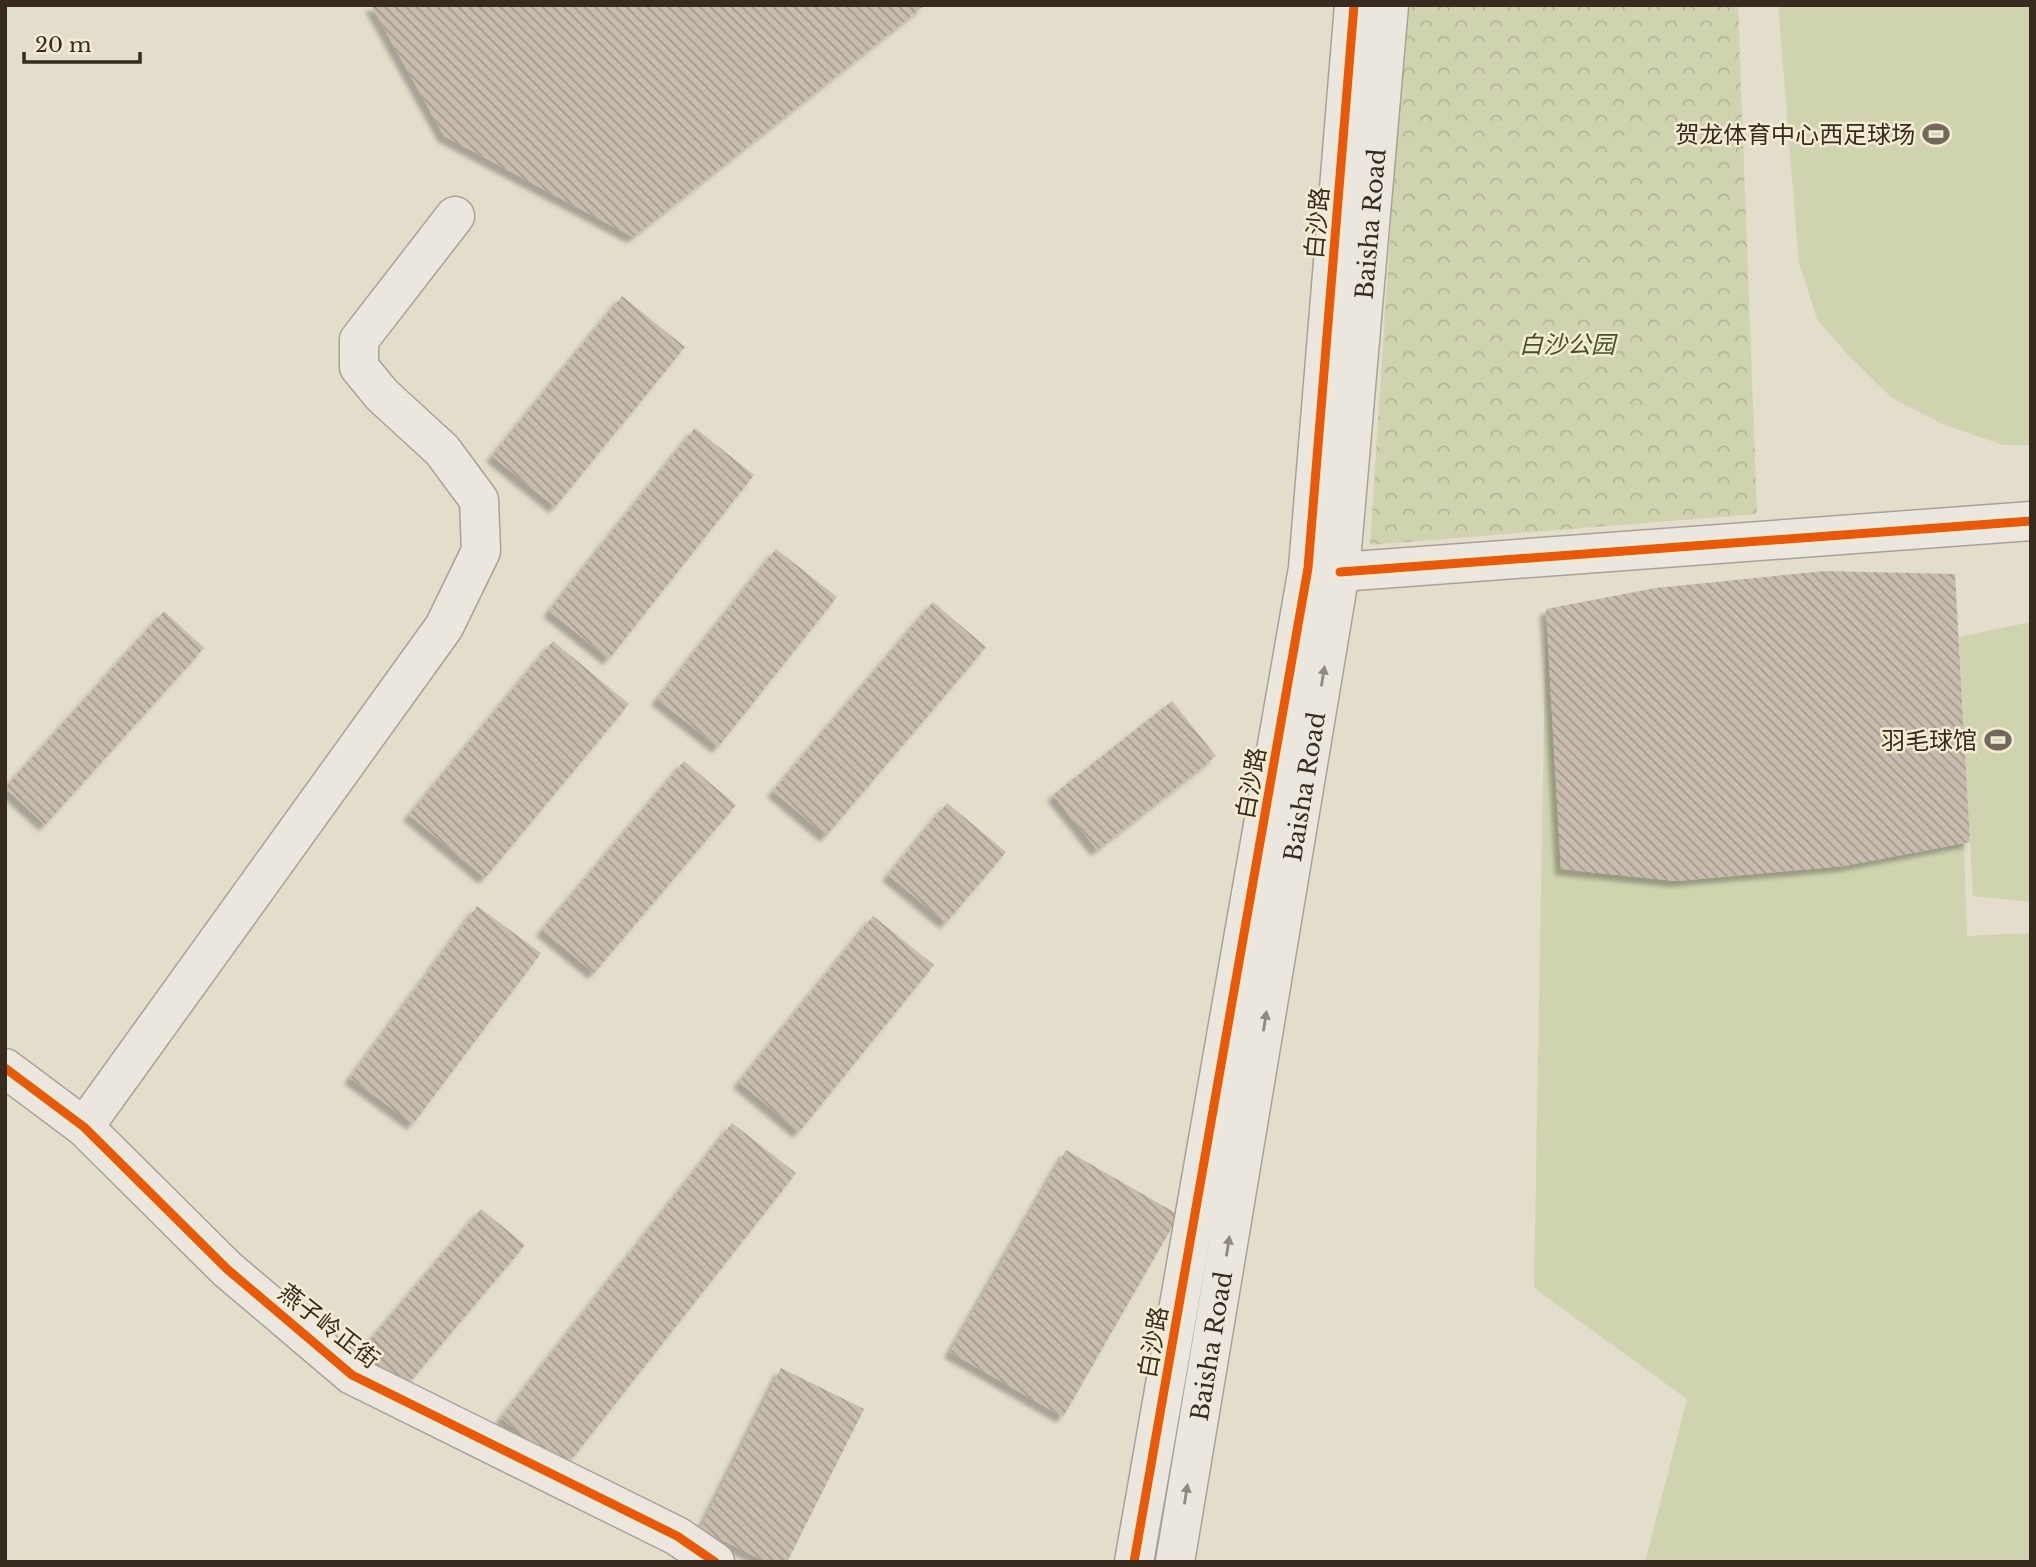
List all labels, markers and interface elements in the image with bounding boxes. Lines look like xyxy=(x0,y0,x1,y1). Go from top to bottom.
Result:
scale bar xyxy=(24,21,140,65)
text: 20 m xyxy=(35,32,92,58)
sports icon: 贺龙体育中心西足球场 xyxy=(1921,119,1951,149)
place label: 贺龙体育中心西足球场 xyxy=(1675,120,1915,149)
street label: Baisha Road xyxy=(1349,147,1391,300)
street label: 白沙路 xyxy=(1299,186,1335,260)
park label: 白沙公园 xyxy=(1519,330,1618,359)
one-way arrow xyxy=(1318,665,1329,687)
street label: Baisha Road xyxy=(1277,710,1331,864)
sports icon: 羽毛球馆 xyxy=(1983,725,2013,755)
place label: 羽毛球馆 xyxy=(1881,726,1977,755)
street label: 白沙路 xyxy=(1230,745,1272,821)
one-way arrow xyxy=(1260,1010,1271,1032)
one-way arrow xyxy=(1223,1235,1234,1257)
street label: Baisha Road xyxy=(1184,1269,1238,1423)
street label: 燕子岭正街 xyxy=(273,1278,385,1374)
street label: 白沙路 xyxy=(1132,1304,1174,1380)
one-way arrow xyxy=(1181,1483,1192,1505)

